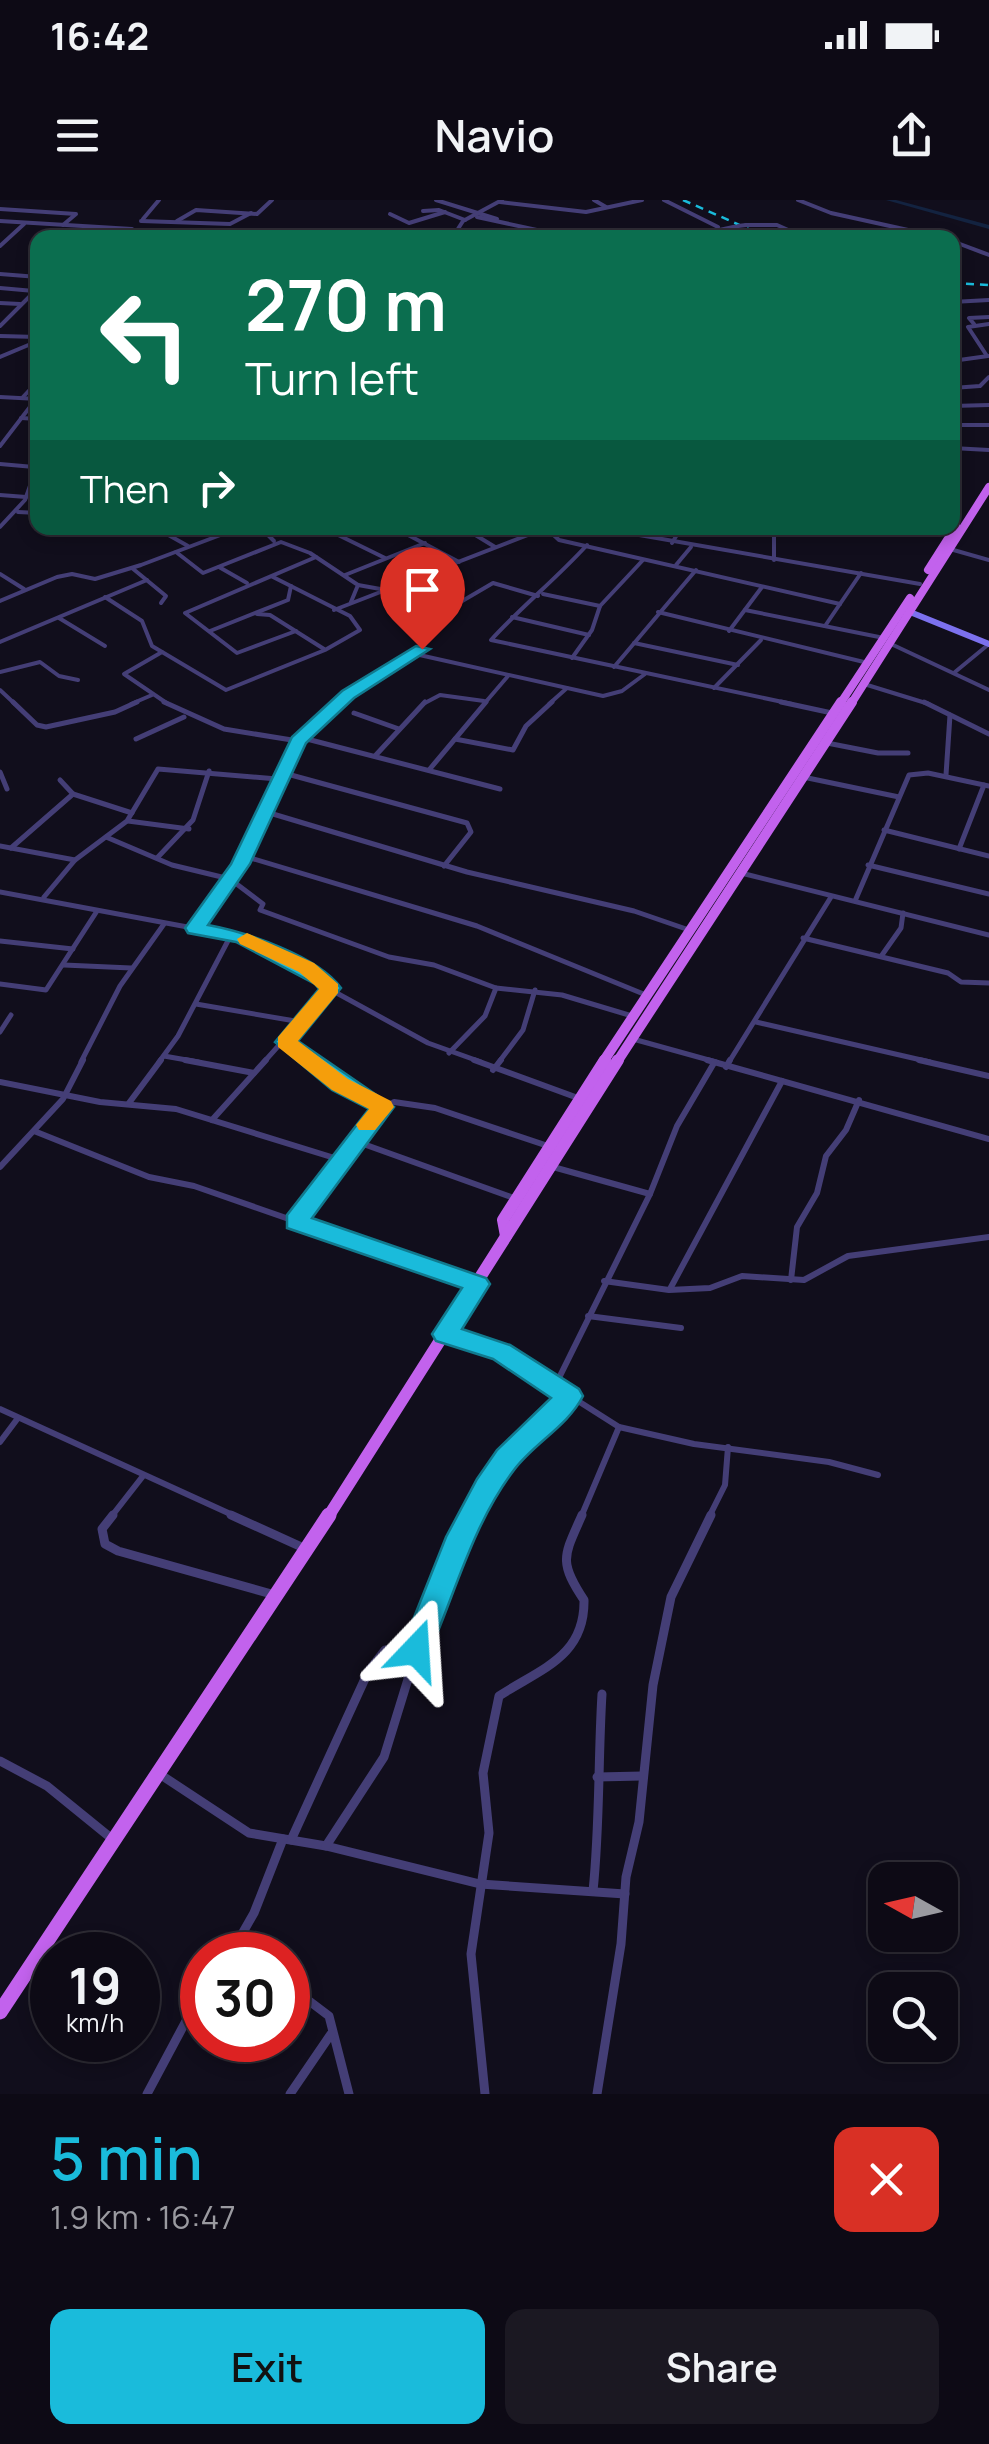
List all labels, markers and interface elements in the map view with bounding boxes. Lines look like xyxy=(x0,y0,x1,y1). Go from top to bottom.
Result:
text: 16:42 xyxy=(50,9,149,61)
text: Navio xyxy=(434,104,555,166)
icon: menu xyxy=(50,108,105,163)
icon: share xyxy=(884,108,939,163)
text: 270 m xyxy=(245,256,447,352)
icon: left xyxy=(80,270,210,400)
text: Turn left xyxy=(245,347,419,409)
icon: right xyxy=(189,460,244,515)
text: Then xyxy=(80,462,169,514)
pin xyxy=(380,547,465,650)
icon: arrive xyxy=(395,562,450,617)
position arrow xyxy=(364,1598,468,1702)
north arrow xyxy=(868,1862,958,1952)
map controls xyxy=(868,1862,958,2062)
speed limit sign: 30 xyxy=(180,1932,310,2062)
text: 19 xyxy=(69,1951,121,2019)
button: search xyxy=(868,1972,958,2062)
text: km/h xyxy=(66,2005,124,2040)
text: 5 min xyxy=(50,2116,203,2198)
button: close xyxy=(834,2127,939,2232)
text: 1.9 km · 16:47 xyxy=(50,2195,235,2239)
button: Exit xyxy=(50,2309,485,2424)
button: Share xyxy=(505,2309,939,2424)

